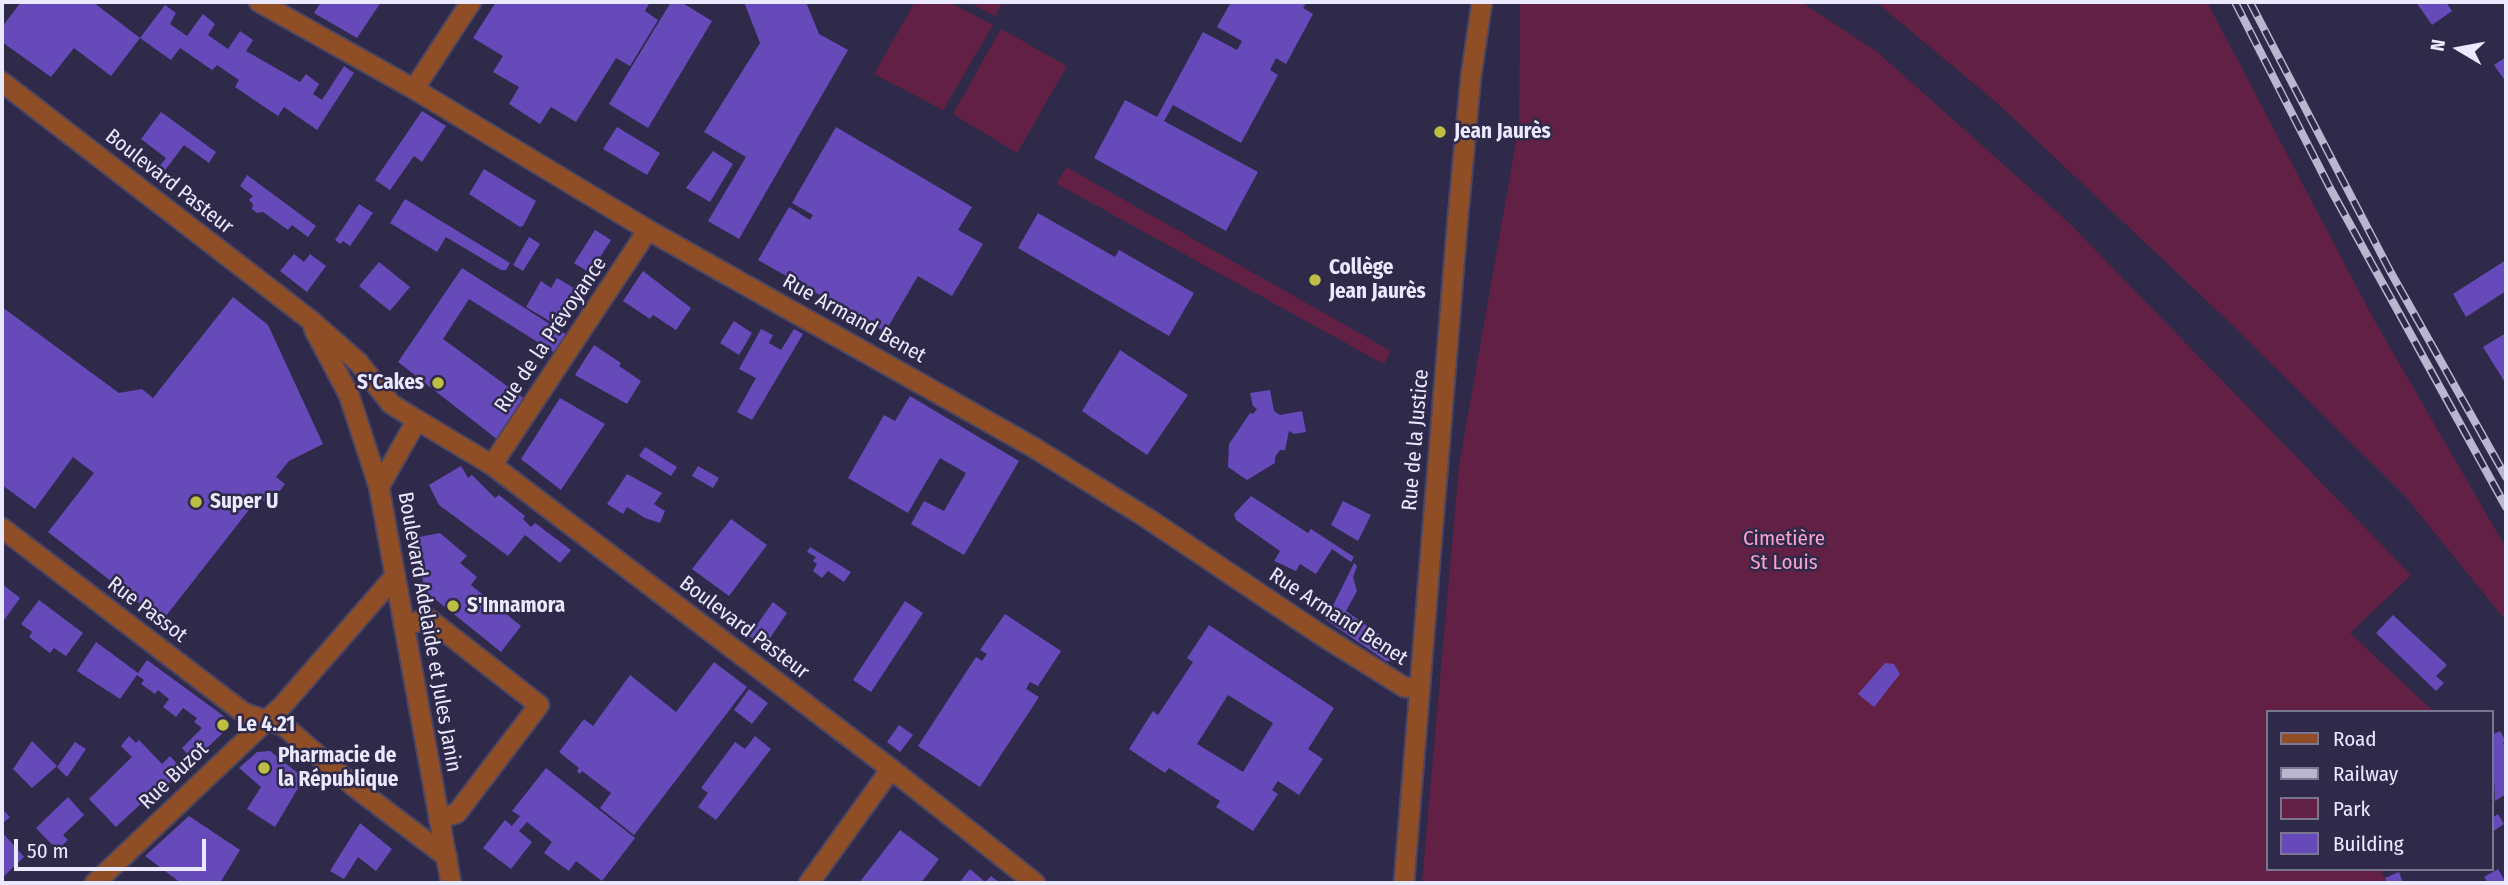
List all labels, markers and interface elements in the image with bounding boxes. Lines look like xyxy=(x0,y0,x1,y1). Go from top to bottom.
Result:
north arrow xyxy=(2424,14,2494,84)
text: N xyxy=(2426,38,2450,53)
place label: Jean Jaurès xyxy=(1454,119,1551,145)
street label: Boulevard Pasteur xyxy=(100,124,238,240)
marker: Jean Jaurès xyxy=(1432,124,1448,140)
street label: Rue de la Prévoyance xyxy=(490,252,612,418)
place label: Collège Jean Jaurès xyxy=(1329,255,1426,305)
street label: Rue Armand Benet xyxy=(778,269,930,369)
marker: Collège Jean Jaurès xyxy=(1307,272,1323,288)
street label: Rue de la Justice xyxy=(1397,368,1435,512)
place label: S'Cakes xyxy=(357,370,424,396)
marker: S'Cakes xyxy=(430,375,446,391)
place label: Super U xyxy=(210,489,278,515)
street label: Boulevard Adelaide et Jules Janin xyxy=(392,490,466,774)
marker: Super U xyxy=(188,494,204,510)
park label: Cimetière St Louis xyxy=(1743,526,1825,576)
street label: Rue Armand Benet xyxy=(1264,563,1412,671)
street label: Boulevard Pasteur xyxy=(674,571,814,685)
street label: Rue Passot xyxy=(102,572,192,648)
place label: S'Innamora xyxy=(467,593,565,619)
marker: S'Innamora xyxy=(445,598,461,614)
legend xyxy=(2266,710,2494,871)
place label: Le 4.21 xyxy=(237,712,295,738)
marker: Le 4.21 xyxy=(215,717,231,733)
text: Road xyxy=(2333,726,2377,752)
street label: Rue Buzot xyxy=(134,737,214,815)
place label: Pharmacie de la République xyxy=(278,743,398,793)
marker: Pharmacie de la République xyxy=(256,760,272,776)
text: Railway xyxy=(2333,761,2398,787)
text: Park xyxy=(2333,796,2370,822)
scale bar xyxy=(18,826,210,870)
text: Building xyxy=(2333,831,2404,857)
text: 50 m xyxy=(27,838,69,864)

